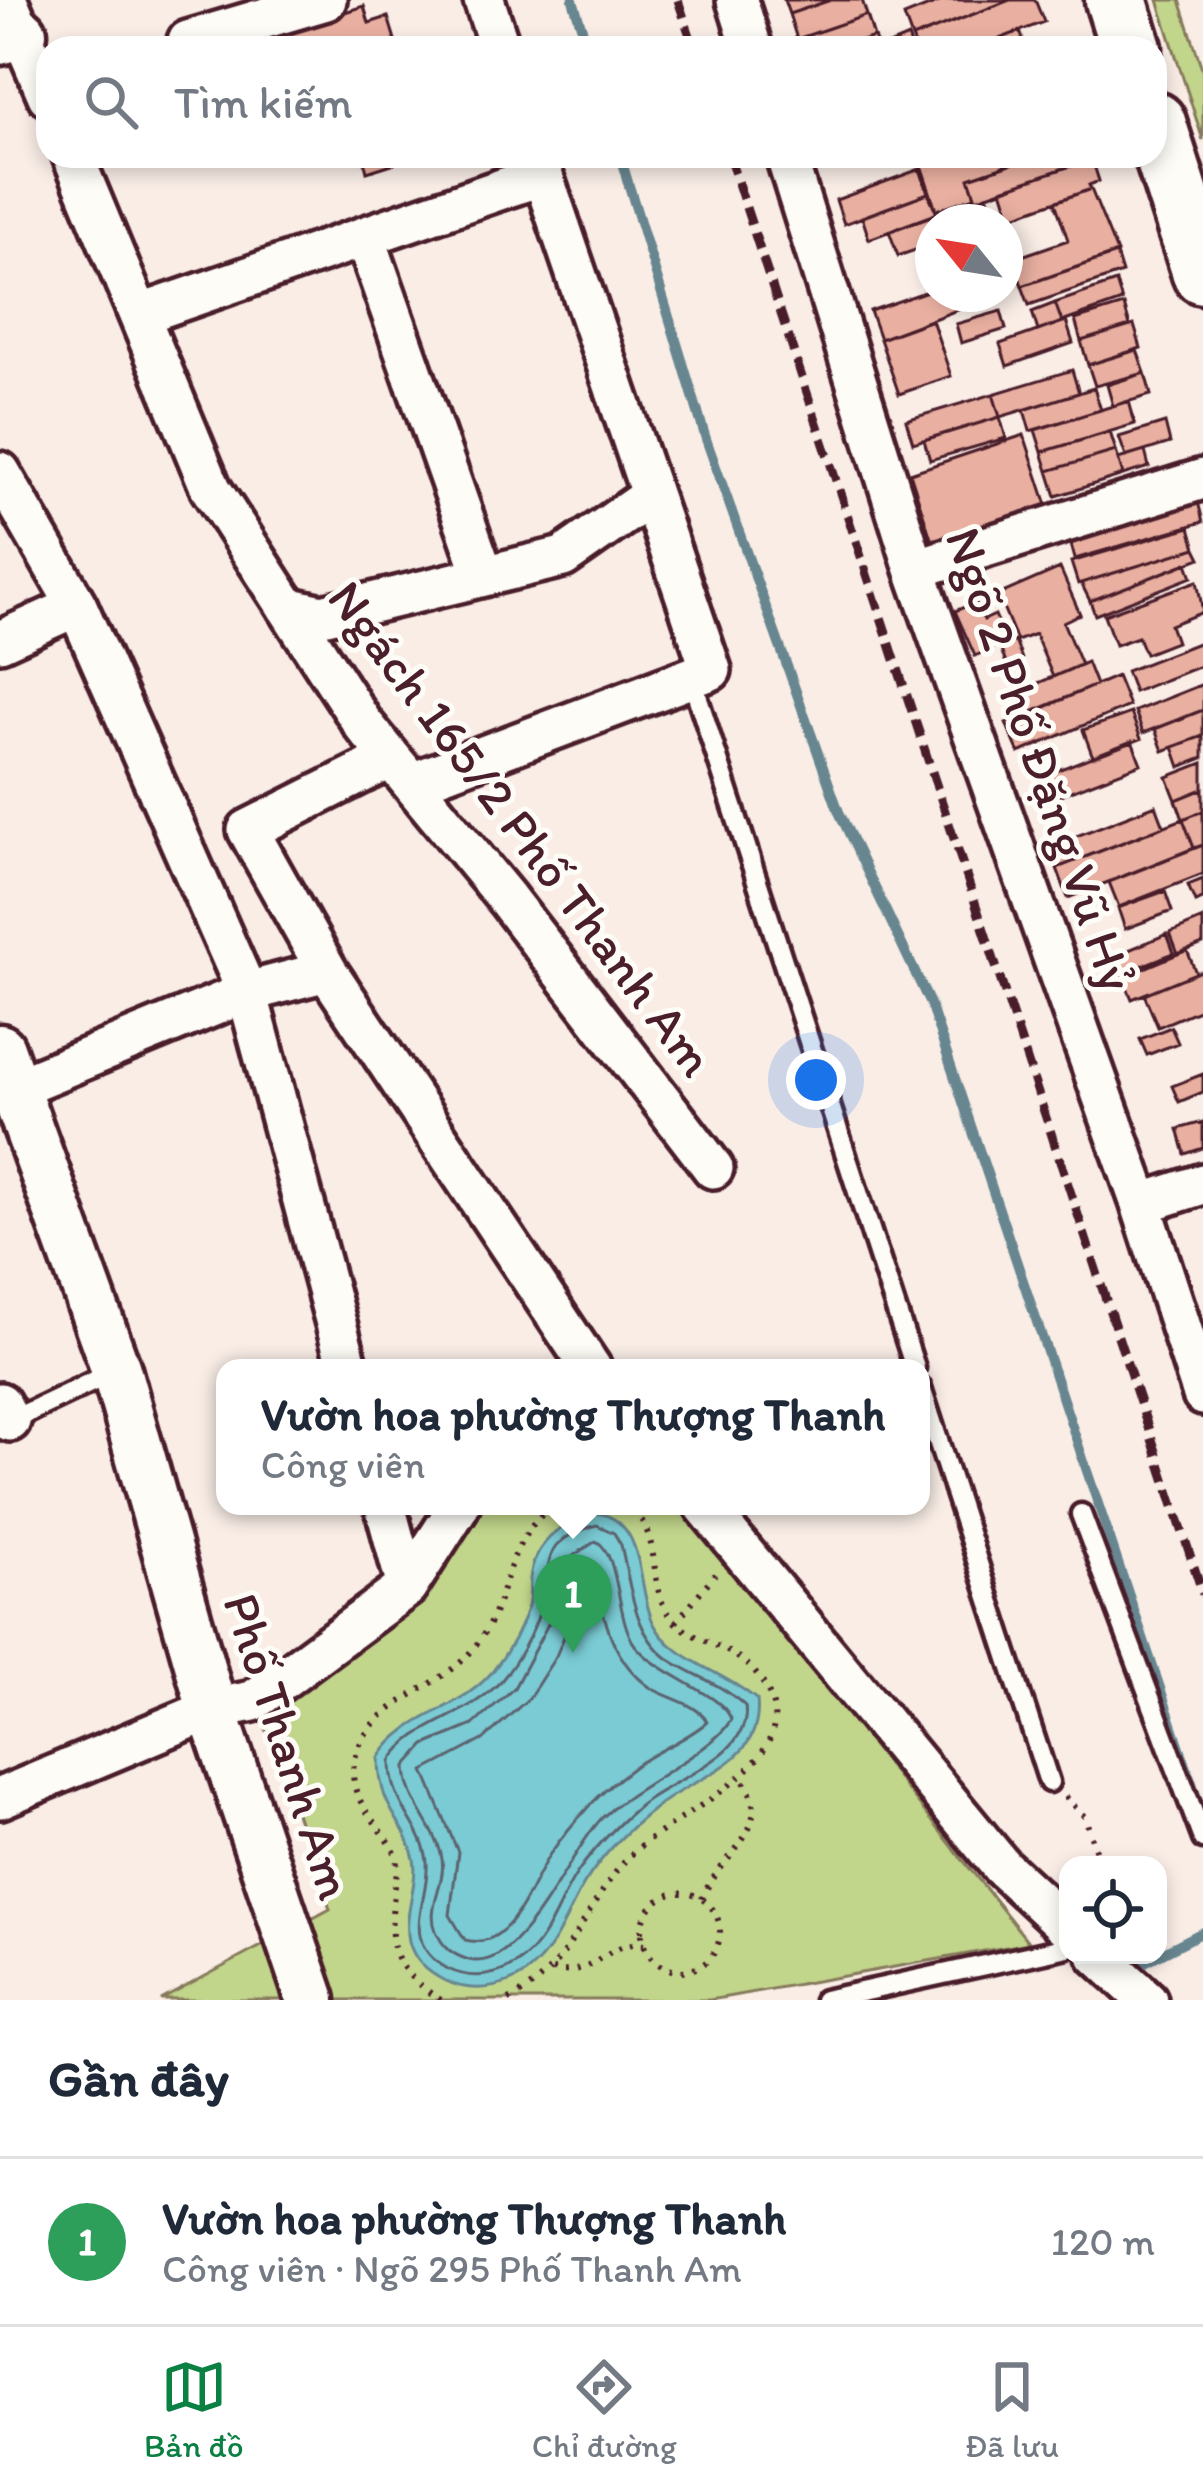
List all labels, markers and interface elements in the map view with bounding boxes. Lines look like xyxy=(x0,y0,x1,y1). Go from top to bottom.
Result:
search box xyxy=(36,36,1167,168)
icon: search xyxy=(78,69,144,135)
text: Tìm kiếm xyxy=(174,75,353,129)
north arrow xyxy=(915,204,1023,312)
street label: Ngõ 2 Phố Đặng Vũ Hỷ xyxy=(933,520,1148,999)
street label: Ngách 165/2 Phố Thanh Am xyxy=(315,569,728,1088)
your location xyxy=(786,1050,846,1110)
popup xyxy=(216,1359,930,1515)
text: Vườn hoa phường Thượng Thanh xyxy=(261,1387,885,1441)
text: Công viên xyxy=(261,1441,425,1488)
pin: 1 xyxy=(534,1554,612,1653)
street label: Phố Thanh Am xyxy=(210,1585,367,1907)
map controls xyxy=(1059,1856,1167,1964)
button: locate xyxy=(1059,1856,1167,1964)
text: Gần đây xyxy=(48,2048,229,2109)
text: Vườn hoa phường Thượng Thanh xyxy=(162,2191,786,2245)
text: 1 xyxy=(78,2218,96,2265)
text: 120 m xyxy=(1051,2218,1155,2265)
text: Công viên · Ngõ 295 Phố Thanh Am xyxy=(162,2245,742,2292)
tab: Bản đồ xyxy=(144,2354,244,2465)
tab: Chỉ đường xyxy=(532,2354,677,2465)
tab: Đã lưu xyxy=(965,2354,1059,2465)

